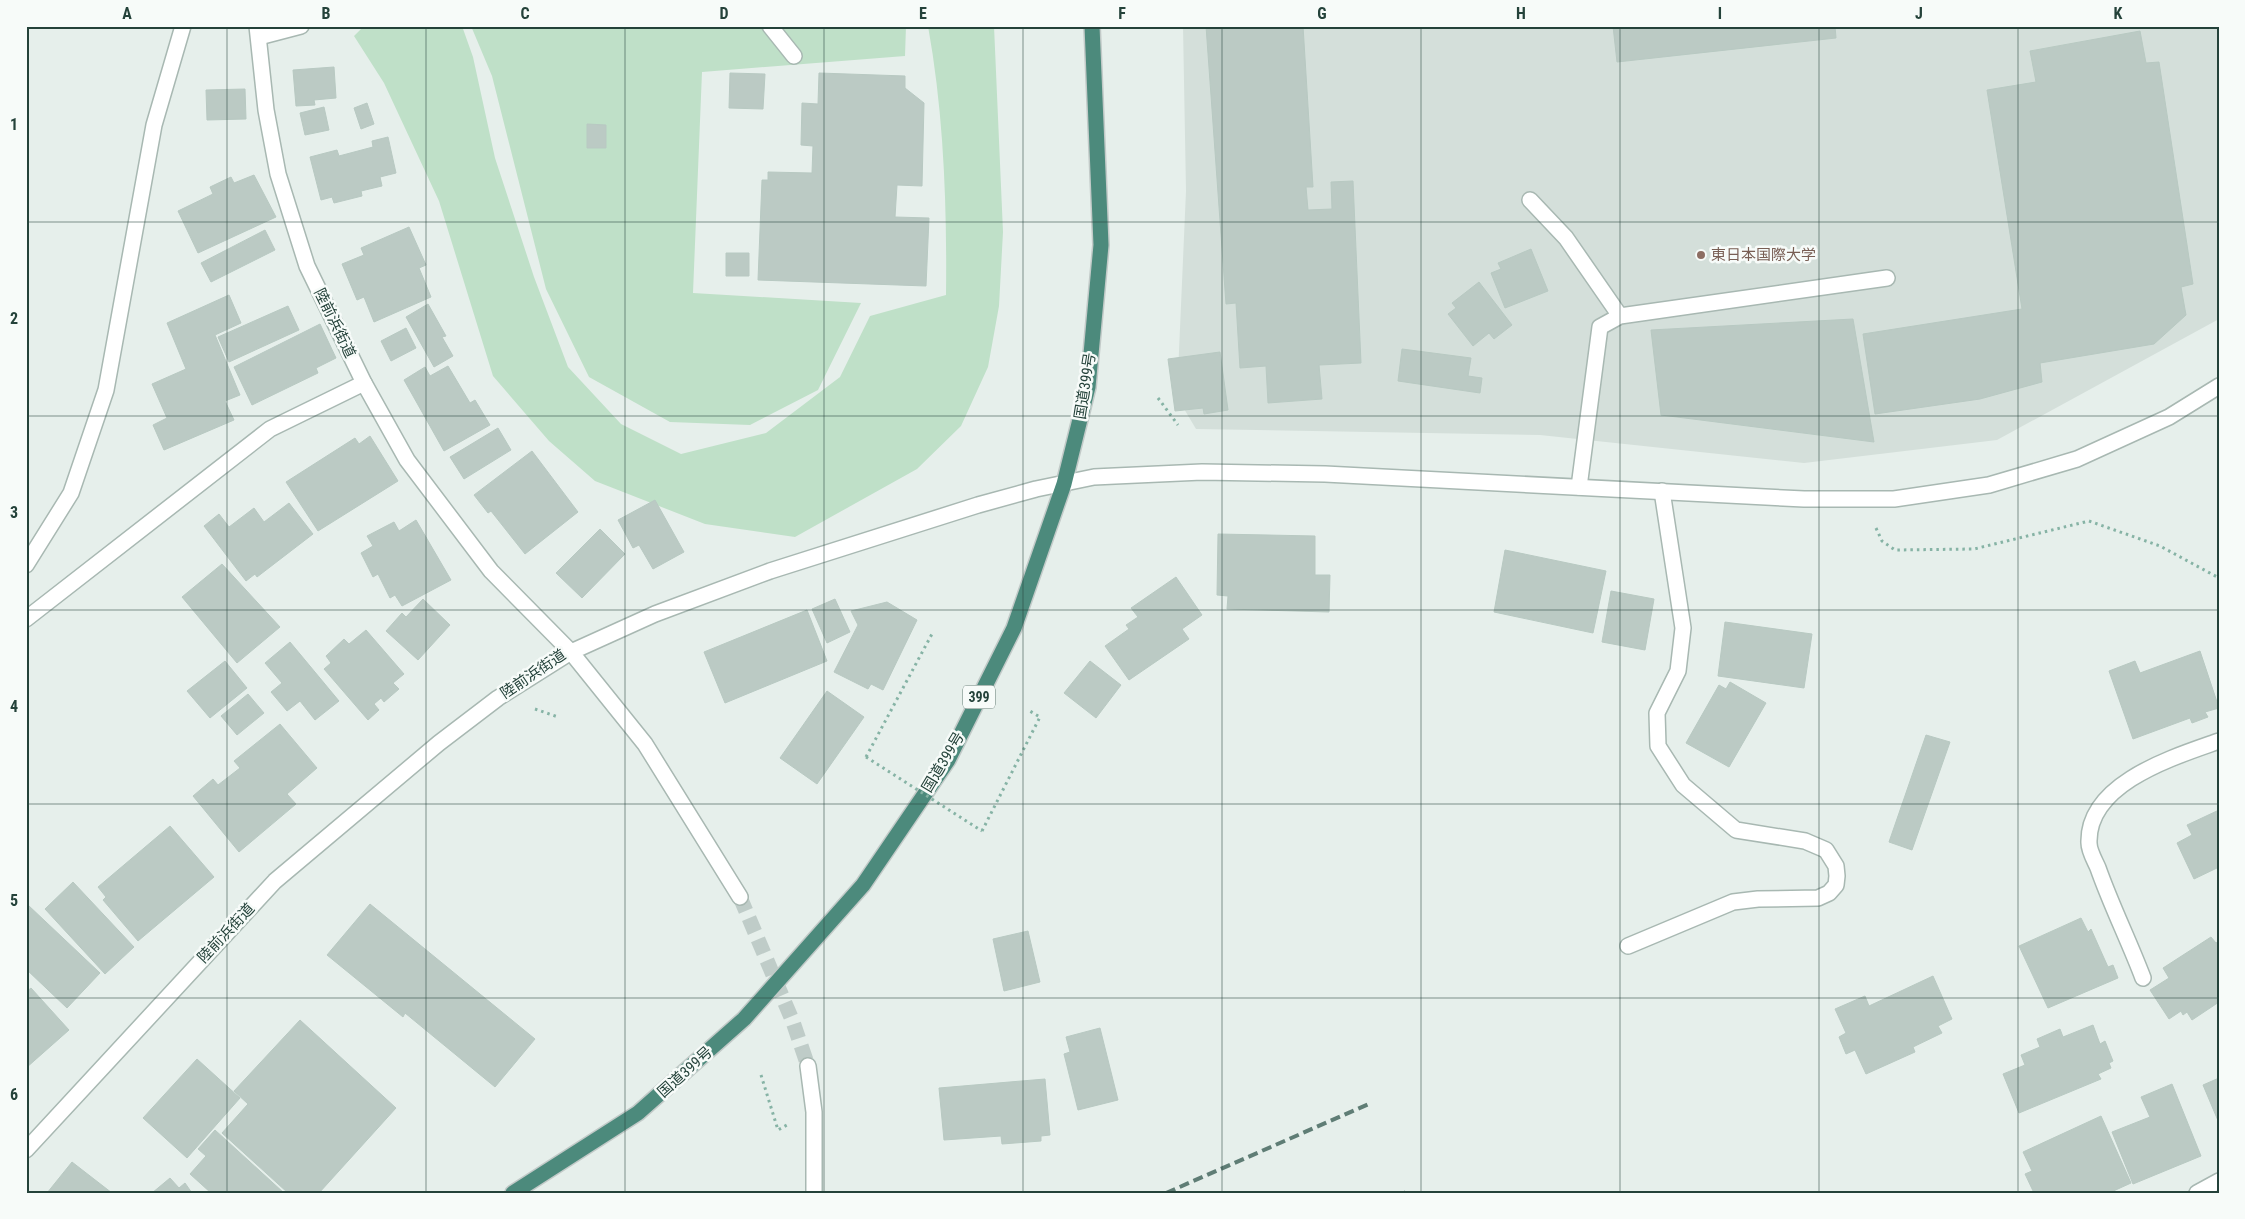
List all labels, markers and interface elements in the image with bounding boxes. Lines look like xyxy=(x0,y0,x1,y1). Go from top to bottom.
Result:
text: A xyxy=(122,4,132,23)
text: B xyxy=(322,4,331,23)
text: C xyxy=(520,4,530,23)
text: D xyxy=(719,4,729,23)
text: E xyxy=(919,4,927,23)
text: F xyxy=(1118,4,1126,23)
text: G xyxy=(1317,4,1327,23)
text: H xyxy=(1516,4,1526,23)
text: I xyxy=(1718,4,1722,23)
text: J xyxy=(1915,4,1923,23)
text: K xyxy=(2114,4,2123,23)
text: 1 xyxy=(10,115,18,134)
place label: 東日本国際大学 xyxy=(1711,246,1816,264)
marker: 東日本国際大学 xyxy=(1695,249,1707,261)
street label: 陸前浜街道 xyxy=(310,285,360,361)
text: 2 xyxy=(10,309,18,328)
street label: 国道399号 xyxy=(1071,351,1099,421)
text: 3 xyxy=(10,503,18,522)
street label: 陸前浜街道 xyxy=(497,646,569,702)
road number: 399 xyxy=(963,686,995,709)
text: 4 xyxy=(10,697,18,716)
street label: 国道399号 xyxy=(918,729,968,795)
text: 5 xyxy=(10,891,18,910)
street label: 陸前浜街道 xyxy=(194,899,258,967)
street label: 国道399号 xyxy=(654,1043,716,1101)
text: 6 xyxy=(10,1085,18,1104)

